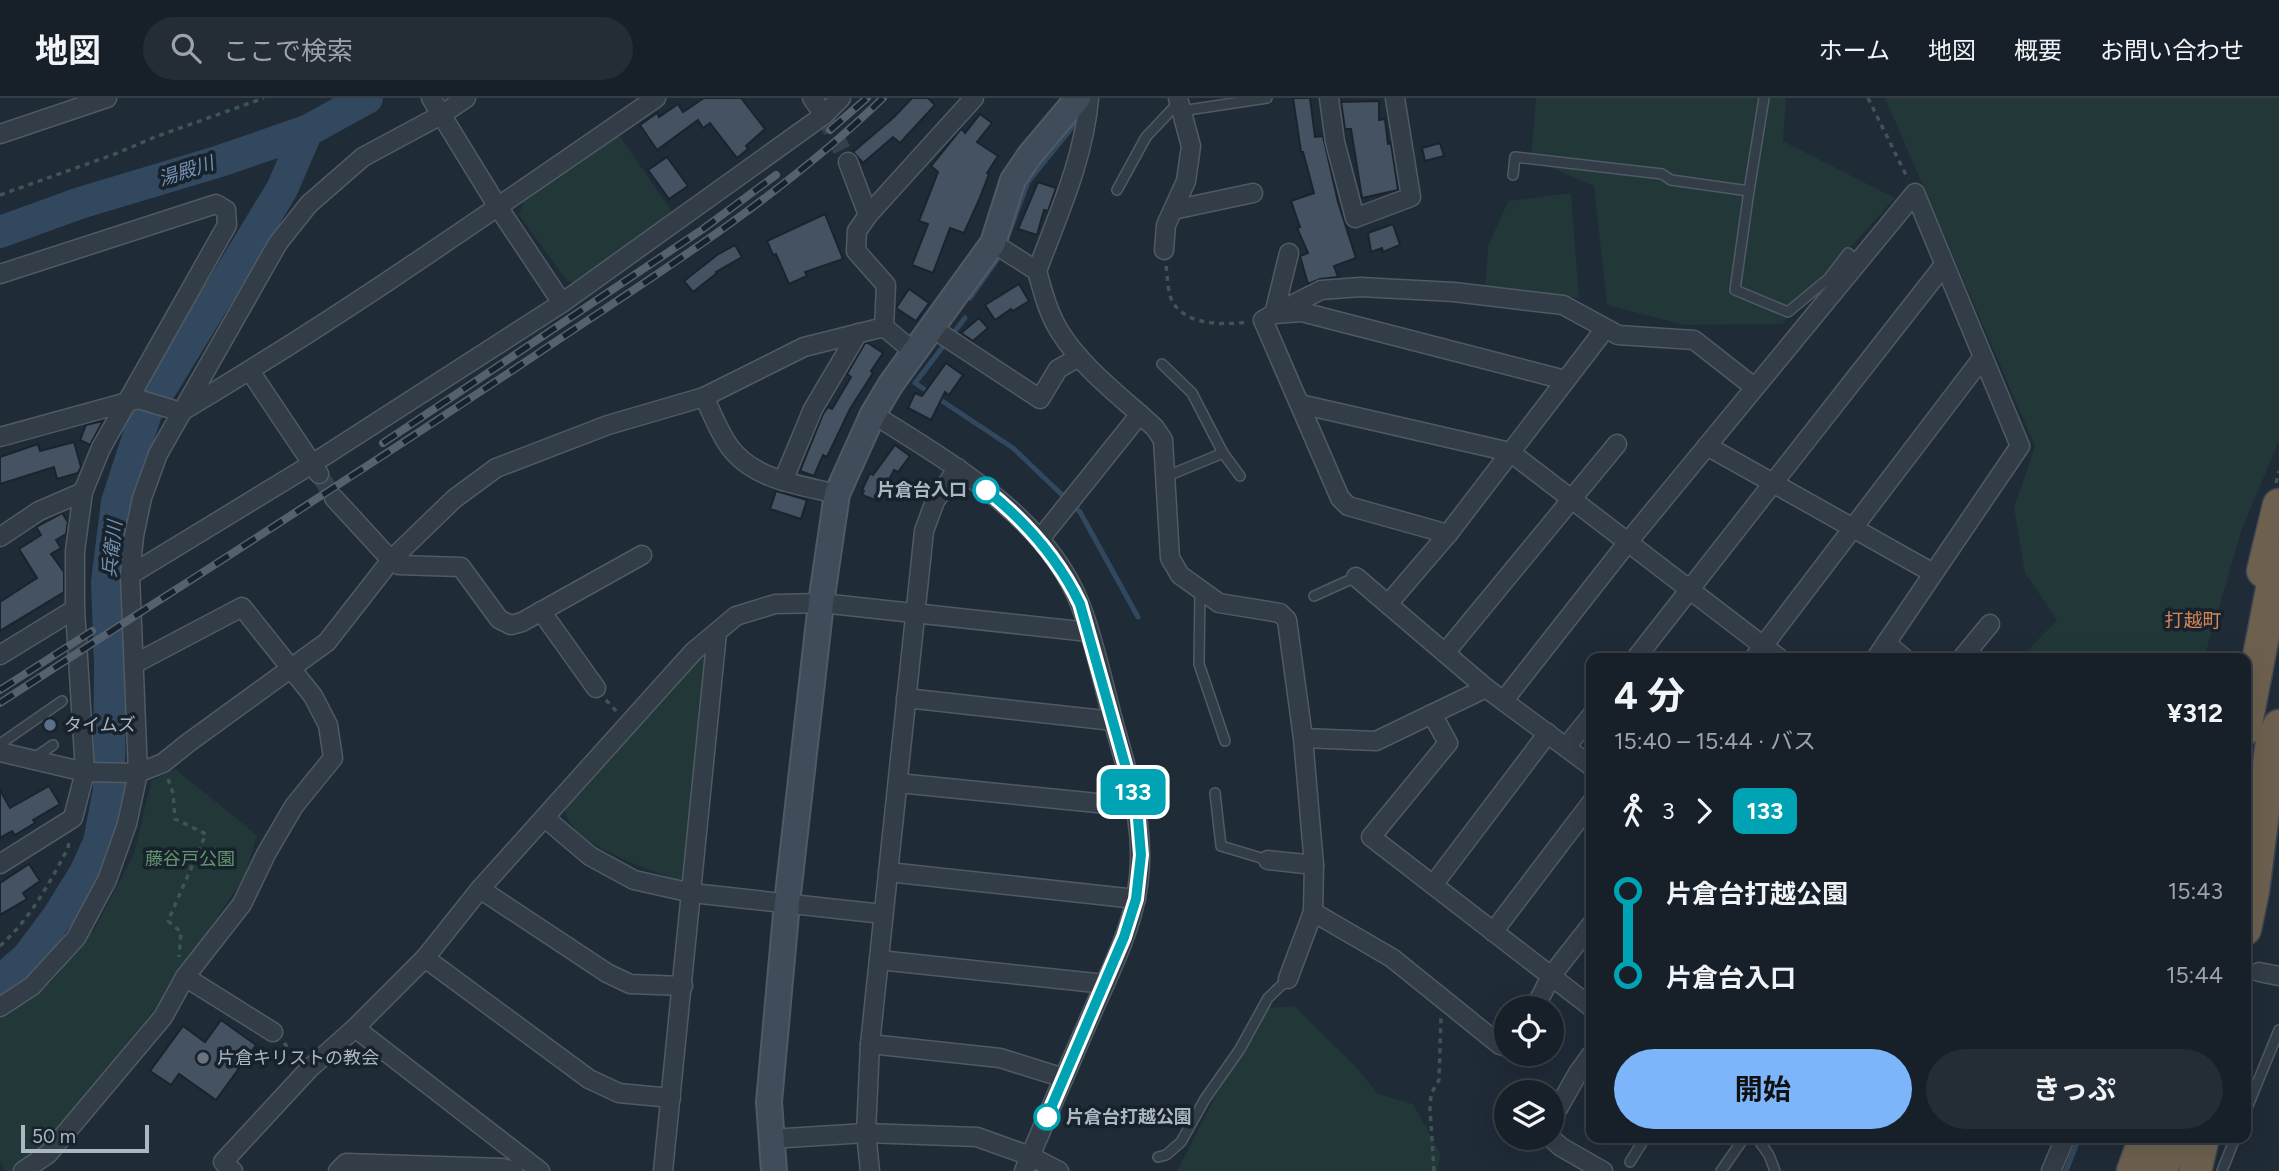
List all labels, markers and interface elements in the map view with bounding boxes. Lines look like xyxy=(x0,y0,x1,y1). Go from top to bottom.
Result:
search box xyxy=(143,17,633,80)
icon: search xyxy=(167,29,205,67)
text: 地図 xyxy=(35,31,101,70)
text: ここで検索 xyxy=(223,35,353,67)
text: ホーム xyxy=(1819,36,1890,65)
text: 地図 xyxy=(1928,36,1976,65)
text: 概要 xyxy=(2014,36,2062,65)
text: お問い合わせ xyxy=(2100,36,2244,65)
water label: 湯殿川 xyxy=(155,151,219,191)
marker: 片倉台入口 xyxy=(973,477,999,503)
place label: 片倉台入口 xyxy=(877,479,967,501)
water label: 兵衛川 xyxy=(98,517,127,579)
district label: 打越町 xyxy=(2164,609,2222,632)
text: 4 分 xyxy=(1614,673,1685,719)
text: ¥312 xyxy=(2167,697,2223,729)
place label: タイムズ xyxy=(64,714,136,736)
marker: タイムズ xyxy=(42,717,58,733)
text: 15:40 – 15:44 · バス xyxy=(1614,727,1816,755)
line badge: 133 xyxy=(1093,769,1173,815)
text: 133 xyxy=(1115,777,1151,806)
icon: walk xyxy=(1614,792,1652,830)
icon: forward xyxy=(1685,792,1723,830)
text: 133 xyxy=(1747,796,1783,825)
text: 3 xyxy=(1662,797,1675,825)
park label: 藤谷戸公園 xyxy=(145,848,235,870)
text: 15:43 xyxy=(2168,877,2223,905)
text: 片倉台打越公園 xyxy=(1666,878,1848,910)
text: 15:44 xyxy=(2166,961,2223,989)
text: 片倉台入口 xyxy=(1666,962,1796,994)
map controls xyxy=(1494,996,1564,1150)
button: locate xyxy=(1494,996,1564,1066)
place label: 片倉キリストの教会 xyxy=(217,1047,379,1069)
button: 開始 xyxy=(1614,1049,1912,1129)
button: きっぷ xyxy=(1926,1049,2223,1129)
marker: 片倉キリストの教会 xyxy=(195,1050,211,1066)
button: layers xyxy=(1494,1080,1564,1150)
marker: 片倉台打越公園 xyxy=(1034,1104,1060,1130)
place label: 片倉台打越公園 xyxy=(1066,1106,1192,1128)
scale bar xyxy=(21,1122,149,1154)
text: 50 m xyxy=(32,1125,76,1148)

